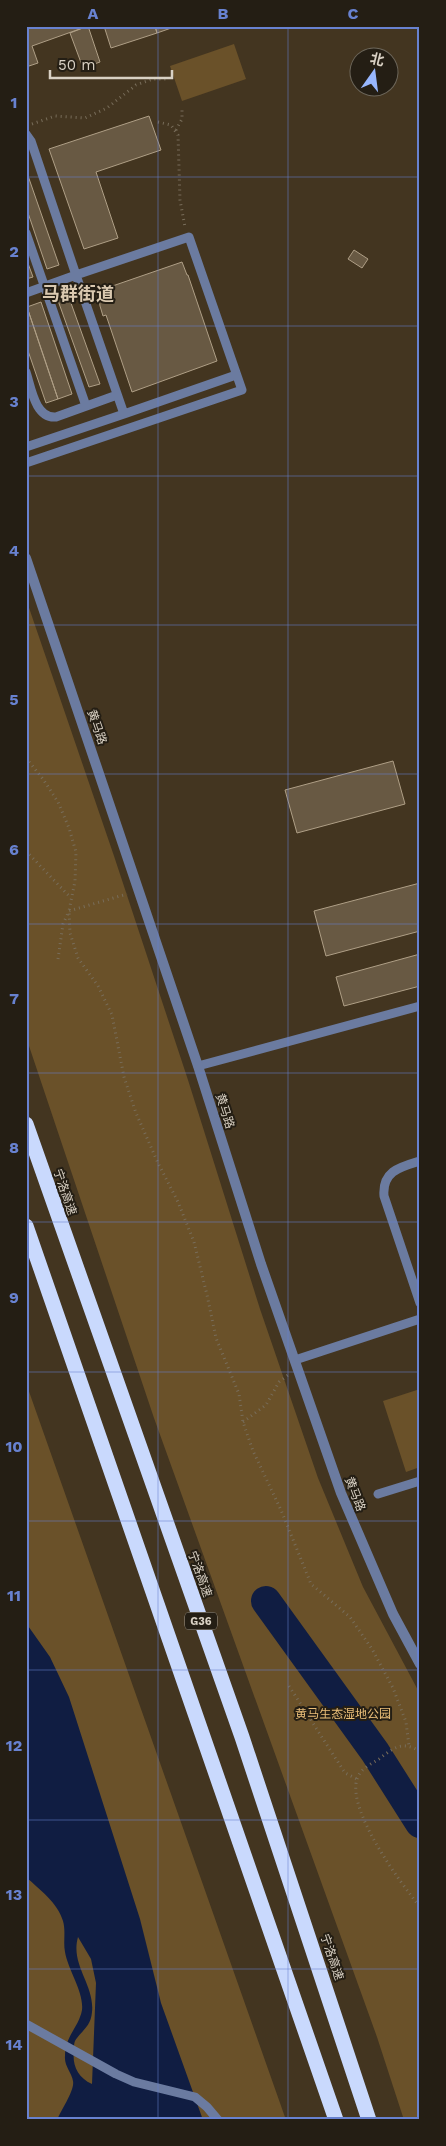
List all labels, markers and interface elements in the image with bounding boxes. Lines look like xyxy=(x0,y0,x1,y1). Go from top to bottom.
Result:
text: A xyxy=(88,4,99,23)
text: B xyxy=(218,4,229,23)
text: C xyxy=(348,4,359,23)
scale bar xyxy=(50,48,172,80)
north arrow xyxy=(348,48,398,98)
text: 北 xyxy=(368,50,386,69)
text: 50 m xyxy=(58,56,95,74)
text: 1 xyxy=(11,93,17,112)
text: 2 xyxy=(9,242,19,261)
district label: 马群街道 xyxy=(42,283,114,304)
text: 3 xyxy=(9,392,19,411)
text: 4 xyxy=(9,541,19,560)
text: 5 xyxy=(9,690,19,709)
street label: 黄马路 xyxy=(85,708,109,746)
text: 6 xyxy=(9,840,19,859)
text: 7 xyxy=(9,989,19,1008)
street label: 黄马路 xyxy=(213,1092,237,1130)
text: 8 xyxy=(9,1138,19,1157)
street label: 宁洛高速 xyxy=(51,1167,79,1217)
text: 9 xyxy=(9,1288,19,1307)
text: 10 xyxy=(5,1437,23,1456)
street label: 黄马路 xyxy=(342,1475,368,1513)
street label: 宁洛高速 xyxy=(185,1549,215,1599)
text: 11 xyxy=(7,1586,21,1605)
road number: G36 xyxy=(185,1612,217,1630)
park label: 黄马生态湿地公园 xyxy=(295,1707,391,1721)
text: 12 xyxy=(6,1736,22,1755)
text: 13 xyxy=(6,1885,22,1904)
street label: 宁洛高速 xyxy=(318,1932,346,1982)
text: 14 xyxy=(5,2035,23,2054)

